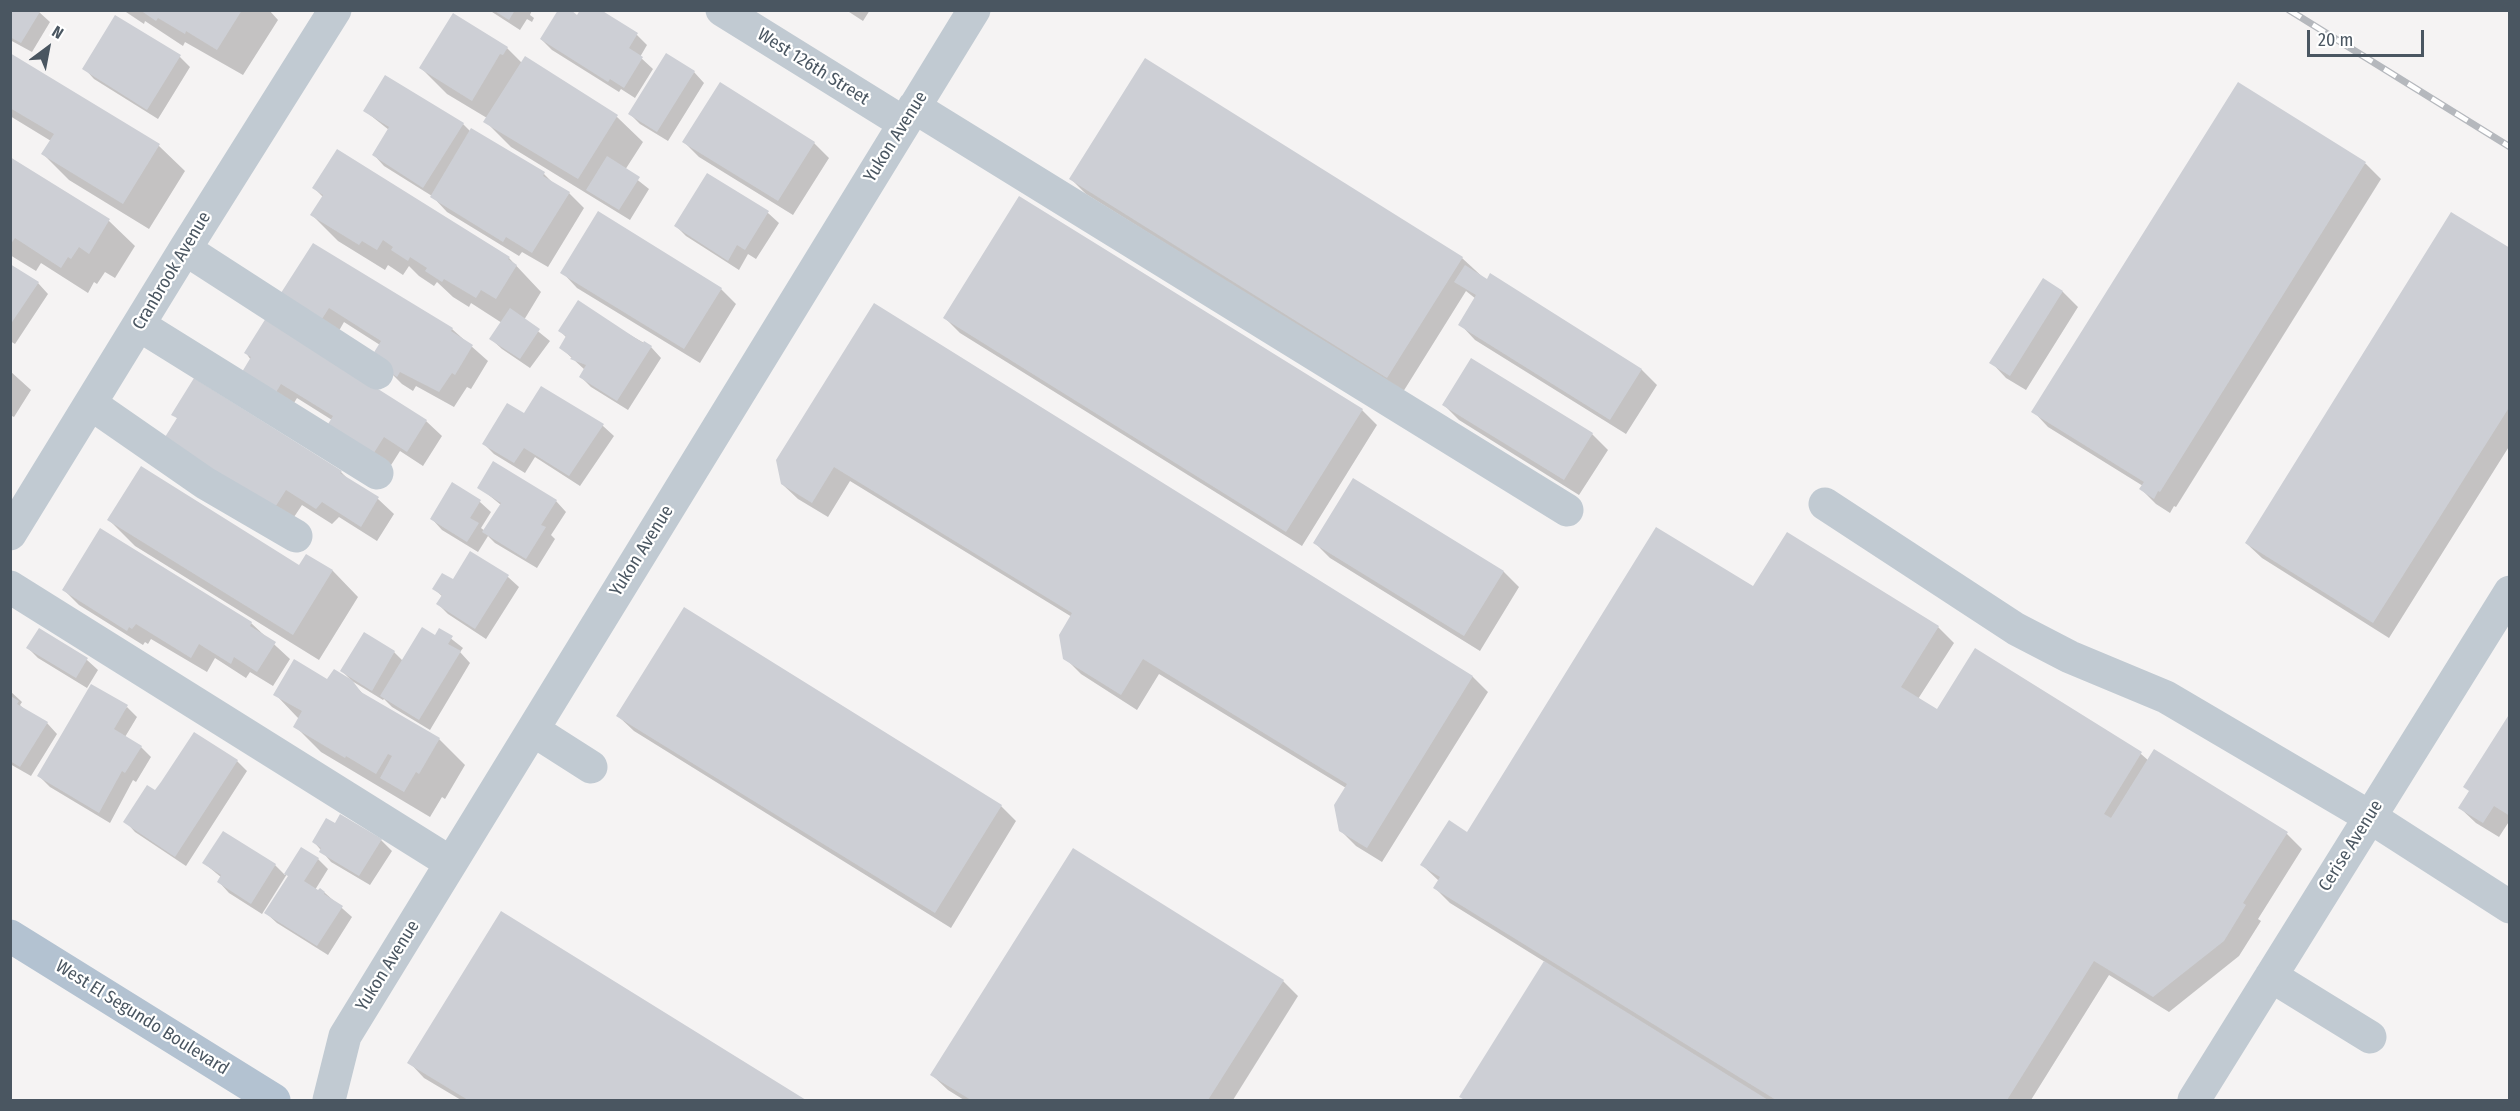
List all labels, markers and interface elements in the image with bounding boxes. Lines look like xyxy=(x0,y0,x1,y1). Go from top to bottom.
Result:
north arrow xyxy=(18,18,78,78)
scale bar xyxy=(2310,18,2427,56)
text: N xyxy=(49,22,67,43)
street label: West 126th Street xyxy=(753,24,873,110)
text: 20 m xyxy=(2318,29,2353,51)
street label: Yukon Avenue xyxy=(860,88,932,186)
street label: Cranbrook Avenue xyxy=(128,208,216,334)
street label: Yukon Avenue xyxy=(606,502,678,600)
street label: Cerise Avenue xyxy=(2314,796,2388,896)
street label: Yukon Avenue xyxy=(352,917,424,1015)
street label: West El Segundo Boulevard xyxy=(52,956,232,1080)

